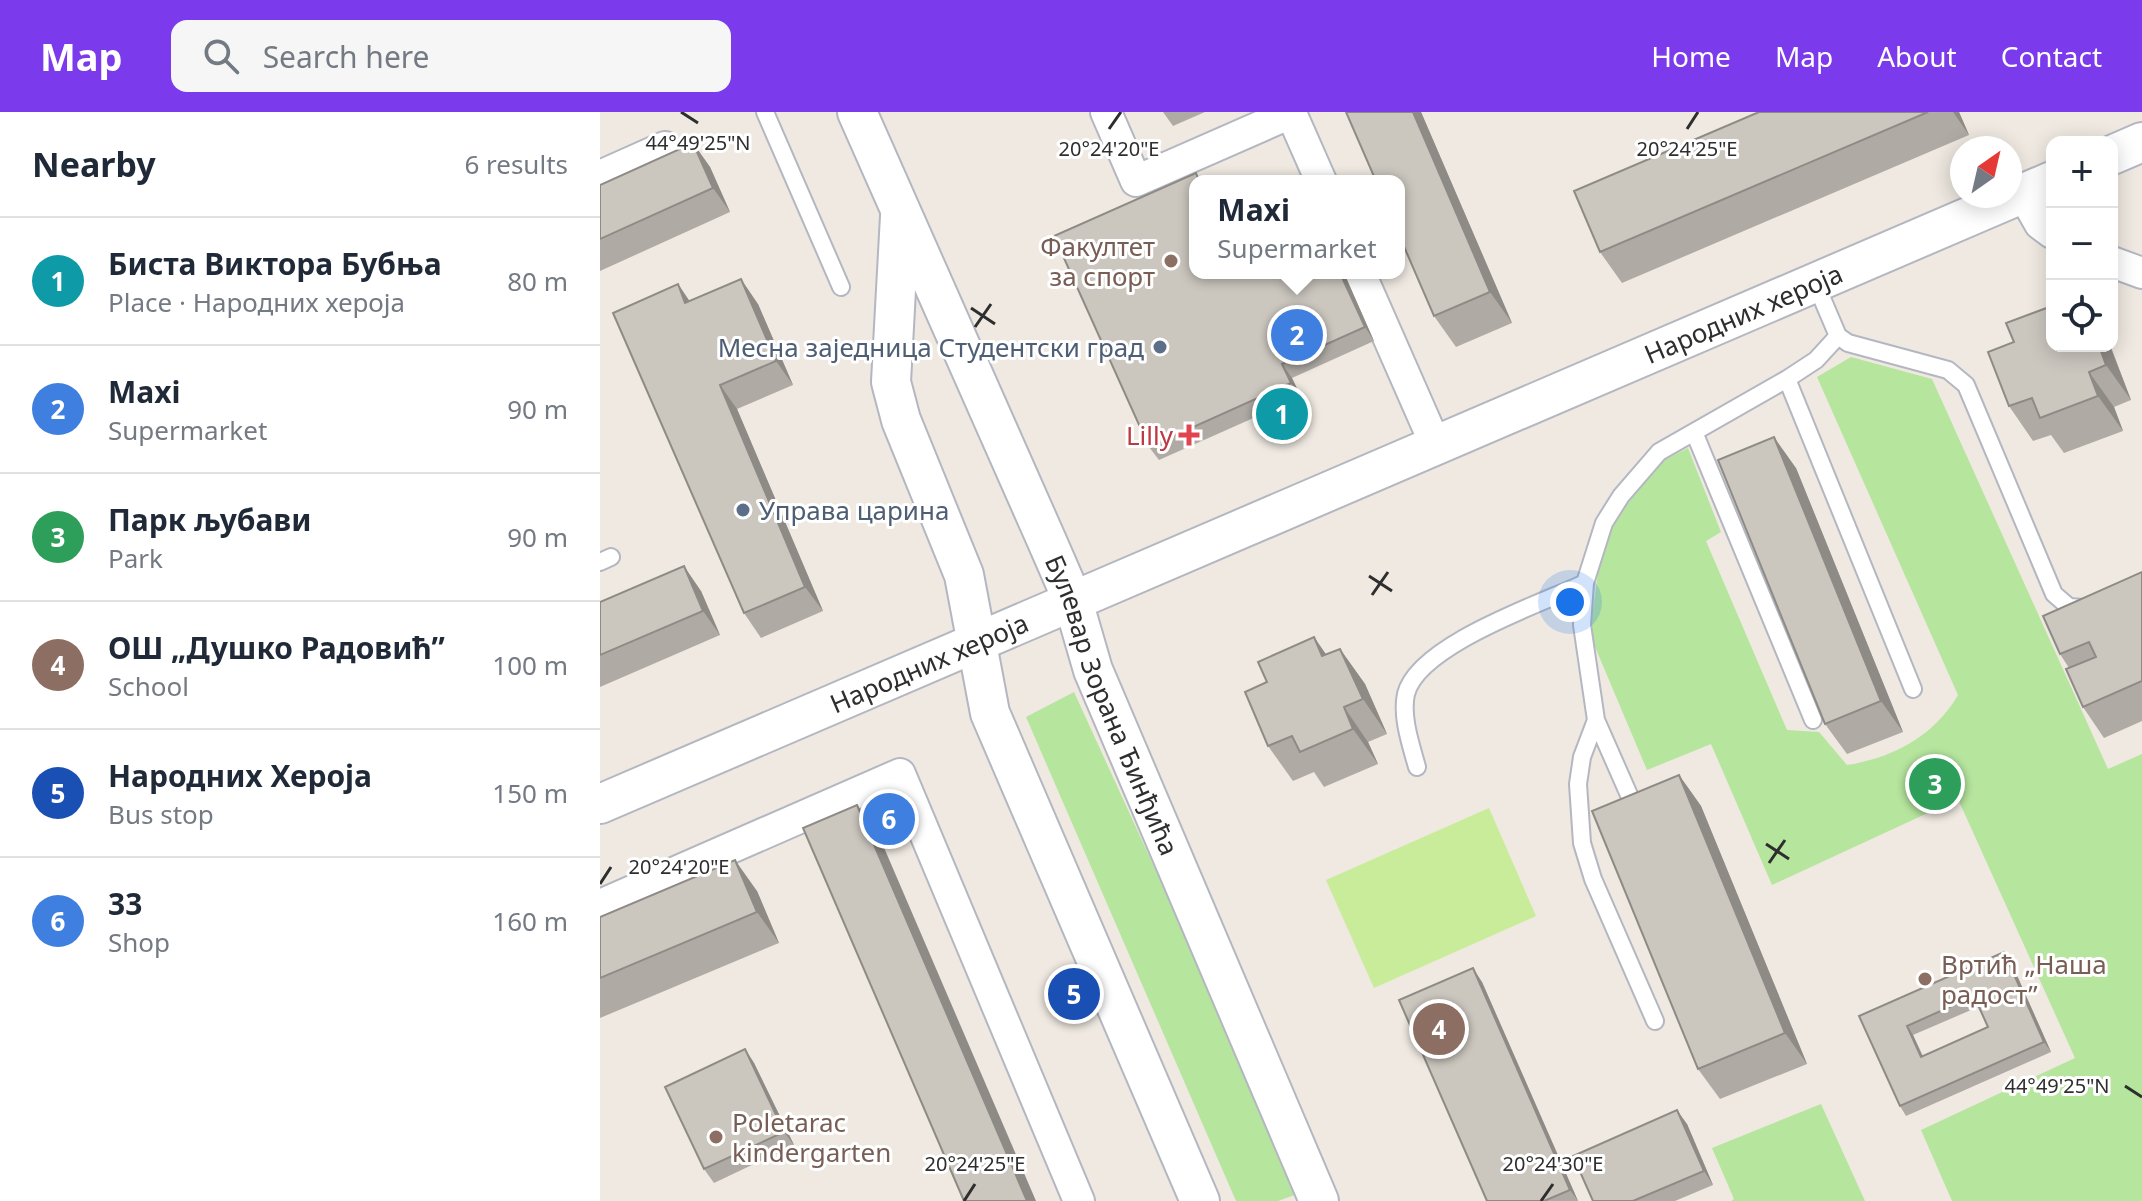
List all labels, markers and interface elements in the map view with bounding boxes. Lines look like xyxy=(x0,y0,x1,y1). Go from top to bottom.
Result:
search box xyxy=(171,20,731,92)
text: Map xyxy=(40,30,123,82)
icon: search xyxy=(199,34,243,78)
text: Search here xyxy=(263,36,430,77)
text: Home xyxy=(1651,37,1731,75)
text: Map xyxy=(1775,37,1833,75)
text: About xyxy=(1877,37,1957,75)
text: Contact xyxy=(2001,37,2102,75)
text: 44°49'25"N xyxy=(645,129,751,156)
text: 20°24'20"E xyxy=(1059,135,1159,162)
text: 20°24'25"E xyxy=(1637,135,1737,162)
north arrow xyxy=(1950,136,2022,208)
map controls xyxy=(2046,136,2118,352)
button: + xyxy=(2046,136,2118,208)
text: Nearby xyxy=(32,141,156,187)
text: 6 results xyxy=(464,146,568,182)
popup xyxy=(1189,175,1405,279)
text: Maxi xyxy=(1217,189,1290,230)
button: − xyxy=(2046,208,2118,280)
place label: Факултет за спорт xyxy=(1040,228,1155,294)
text: Supermarket xyxy=(1217,230,1377,266)
text: Биста Виктора Бубња xyxy=(108,243,442,284)
marker: Факултет за спорт xyxy=(1162,252,1180,270)
street label: Народних хероја xyxy=(1639,255,1848,372)
text: 1 xyxy=(51,263,65,299)
text: 80 m xyxy=(507,263,568,299)
button: locate xyxy=(2046,280,2118,352)
text: Place · Народних хероја xyxy=(108,284,405,320)
pin: 2 xyxy=(1271,305,1323,365)
place label: Месна заједница Студентски град xyxy=(718,329,1144,365)
marker: Месна заједница Студентски град xyxy=(1151,338,1169,356)
text: Maxi xyxy=(108,371,181,412)
pin: 1 xyxy=(1256,384,1308,444)
text: 2 xyxy=(51,391,65,427)
text: 90 m xyxy=(507,391,568,427)
text: Supermarket xyxy=(108,412,267,448)
place label: Lilly xyxy=(1126,417,1174,453)
marker: Lilly xyxy=(1180,426,1198,444)
place label: Управа царина xyxy=(759,492,949,528)
text: Парк љубави xyxy=(108,499,311,540)
marker: Управа царина xyxy=(734,501,752,519)
text: 3 xyxy=(51,519,65,555)
text: 90 m xyxy=(507,519,568,555)
text: Park xyxy=(108,540,163,576)
street label: Булевар Зорана Ђинђића xyxy=(1037,549,1188,861)
your location xyxy=(1550,582,1590,622)
street label: Народних хероја xyxy=(824,604,1034,721)
text: ОШ „Душко Радовић” xyxy=(108,627,445,668)
text: 4 xyxy=(51,647,65,683)
text: 100 m xyxy=(492,647,568,683)
text: School xyxy=(108,668,189,704)
pin: 3 xyxy=(1909,754,1961,814)
text: Народних Хероја xyxy=(108,755,372,796)
text: 5 xyxy=(51,775,65,811)
text: 150 m xyxy=(492,775,568,811)
pin: 6 xyxy=(863,789,915,849)
text: Bus stop xyxy=(108,796,214,832)
text: 20°24'20"E xyxy=(629,853,729,880)
text: 33 xyxy=(108,883,142,924)
text: 6 xyxy=(51,903,65,939)
text: 160 m xyxy=(492,903,568,939)
text: Shop xyxy=(108,924,170,960)
place label: Вртић „Наша радост” xyxy=(1941,946,2107,1012)
pin: 5 xyxy=(1048,964,1100,1024)
marker: Вртић „Наша радост” xyxy=(1916,970,1934,988)
pin: 4 xyxy=(1413,999,1465,1059)
text: 44°49'25"N xyxy=(2004,1072,2110,1099)
place label: Poletarac kindergarten xyxy=(732,1104,891,1170)
marker: Poletarac kindergarten xyxy=(707,1128,725,1146)
text: 20°24'25"E xyxy=(925,1150,1025,1177)
text: 20°24'30"E xyxy=(1503,1150,1603,1177)

